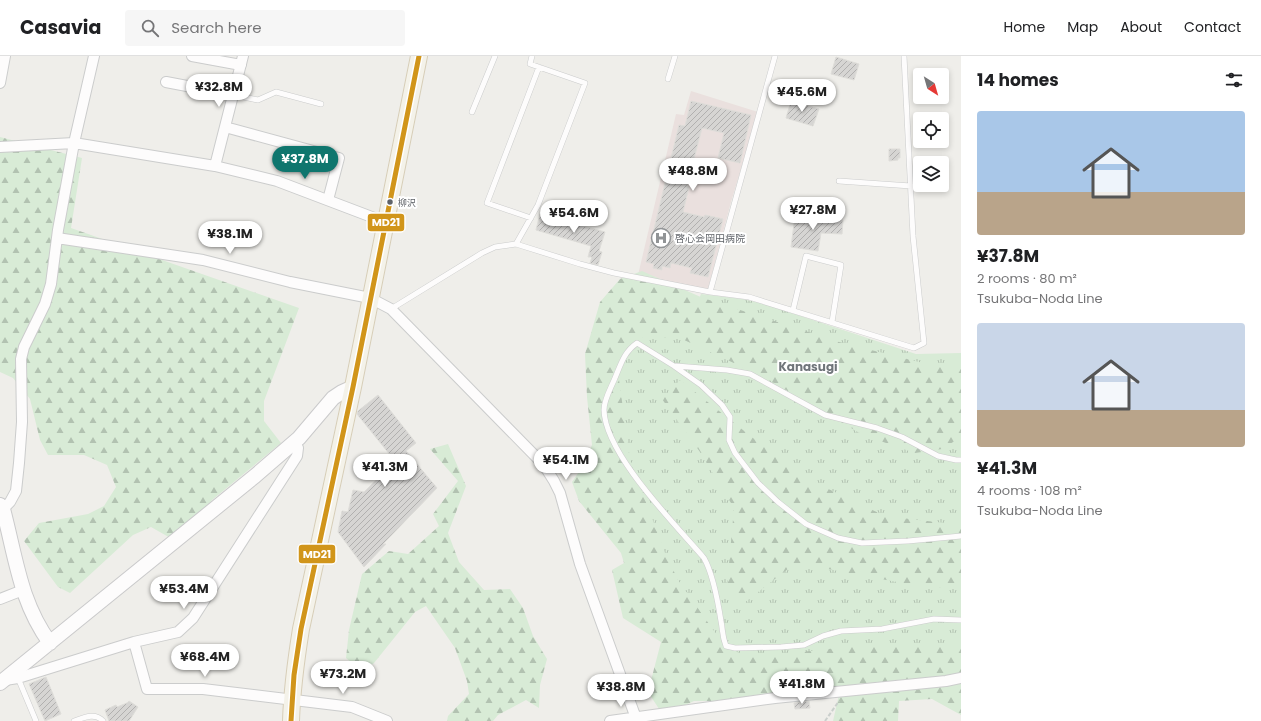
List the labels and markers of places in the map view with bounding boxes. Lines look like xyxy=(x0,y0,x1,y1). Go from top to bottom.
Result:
pin: ¥32.8M xyxy=(186,74,252,108)
pin: ¥45.6M xyxy=(769,79,835,113)
pin: ¥37.8M xyxy=(272,146,338,180)
pin: ¥48.8M xyxy=(660,158,726,192)
marker: 柳沢 xyxy=(385,197,395,207)
place label: 柳沢 xyxy=(398,197,416,209)
pin: ¥27.8M xyxy=(780,197,846,231)
pin: ¥54.6M xyxy=(541,200,607,234)
pin: ¥38.1M xyxy=(197,221,263,255)
hospital icon: 啓心会岡田病院 xyxy=(650,227,672,249)
place label: 啓心会岡田病院 xyxy=(675,231,745,246)
pin: ¥54.1M xyxy=(533,447,599,481)
pin: ¥41.3M xyxy=(352,454,418,488)
pin: ¥53.4M xyxy=(151,576,217,610)
pin: ¥68.4M xyxy=(172,644,238,678)
pin: ¥73.2M xyxy=(310,661,376,695)
pin: ¥41.8M xyxy=(769,671,835,705)
pin: ¥38.8M xyxy=(588,674,654,708)

